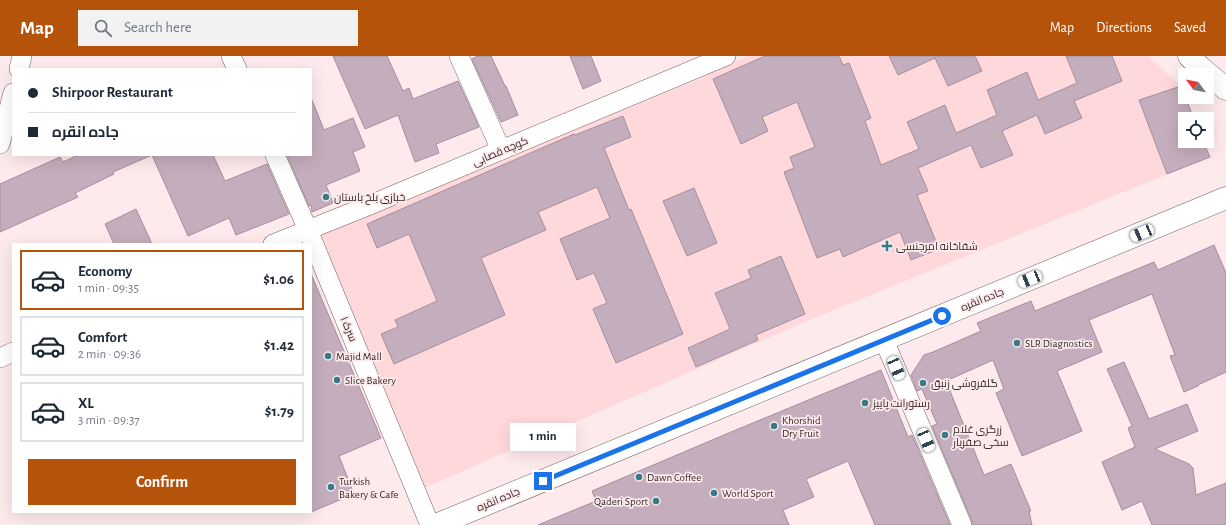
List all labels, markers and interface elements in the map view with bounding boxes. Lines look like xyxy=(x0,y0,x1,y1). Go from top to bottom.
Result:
search box xyxy=(78,10,358,46)
icon: search xyxy=(92,17,114,39)
text: Map xyxy=(20,19,54,38)
text: Search here xyxy=(124,20,192,35)
text: Map xyxy=(1050,21,1074,35)
text: Directions xyxy=(1096,21,1152,35)
text: Saved xyxy=(1174,21,1206,35)
north arrow xyxy=(1178,68,1214,104)
map controls xyxy=(1178,68,1214,148)
text: Shirpoor Restaurant xyxy=(52,85,173,100)
button: locate xyxy=(1178,112,1214,148)
text: جاده انقره xyxy=(52,125,119,140)
street label: کوچه قصابی xyxy=(471,135,530,169)
marker: خبازی بلخ باستان xyxy=(321,192,331,202)
place label: خبازی بلخ باستان xyxy=(334,192,405,205)
car xyxy=(1129,223,1155,243)
marker: شفاخانه امرجنسی xyxy=(881,240,893,252)
place label: شفاخانه امرجنسی xyxy=(896,241,978,253)
icon: car xyxy=(30,262,66,298)
text: Economy xyxy=(78,264,132,279)
car xyxy=(1017,269,1043,289)
text: $1.06 xyxy=(263,272,294,287)
text: 1 min · 09:35 xyxy=(78,282,139,295)
street label: جادہ انقرہ xyxy=(959,286,1006,314)
route start xyxy=(933,307,951,325)
street label: سرک ۱ xyxy=(337,315,359,344)
icon: car xyxy=(30,328,66,364)
text: Comfort xyxy=(78,330,127,345)
text: $1.42 xyxy=(264,338,294,353)
marker: SLR Diagnostics xyxy=(1012,338,1022,348)
place label: SLR Diagnostics xyxy=(1025,338,1093,349)
text: 2 min · 09:36 xyxy=(78,348,141,361)
marker: Majid Mall xyxy=(323,351,333,361)
place label: Majid Mall xyxy=(336,351,382,362)
car xyxy=(886,355,906,381)
marker: Slice Bakery xyxy=(332,375,342,385)
place label: Slice Bakery xyxy=(345,375,396,386)
marker: گلفروشی زنبق xyxy=(918,378,928,388)
place label: گلفروشی زنبق xyxy=(931,378,998,390)
icon: car xyxy=(30,394,66,430)
text: XL xyxy=(78,396,94,411)
marker: رستورانت پاییز xyxy=(860,398,870,408)
place label: رستورانت پاییز xyxy=(872,398,930,410)
text: $1.79 xyxy=(265,404,294,419)
text: 3 min · 09:37 xyxy=(78,414,140,427)
place label: Khorshid Dry Fruit xyxy=(782,415,821,439)
marker: Khorshid Dry Fruit xyxy=(769,421,779,431)
callout: 1 min xyxy=(510,423,576,451)
place label: زرگری غلام سخی صفریار xyxy=(952,424,1009,449)
car xyxy=(916,427,936,453)
text: 1 min xyxy=(529,430,557,443)
marker: زرگری غلام سخی صفریار xyxy=(940,430,950,440)
button: Confirm xyxy=(28,459,296,505)
route end xyxy=(534,472,552,490)
marker: Dawn Coffee xyxy=(634,472,644,482)
place label: Dawn Coffee xyxy=(647,472,701,483)
place label: Turkish Bakery & Cafe xyxy=(339,476,398,500)
marker: Turkish Bakery & Cafe xyxy=(326,482,336,492)
street label: جاده انقره xyxy=(475,485,522,514)
marker: World Sport xyxy=(709,488,719,498)
place label: World Sport xyxy=(722,488,774,499)
place label: Qaderi Sport xyxy=(594,496,648,507)
marker: Qaderi Sport xyxy=(651,496,661,506)

